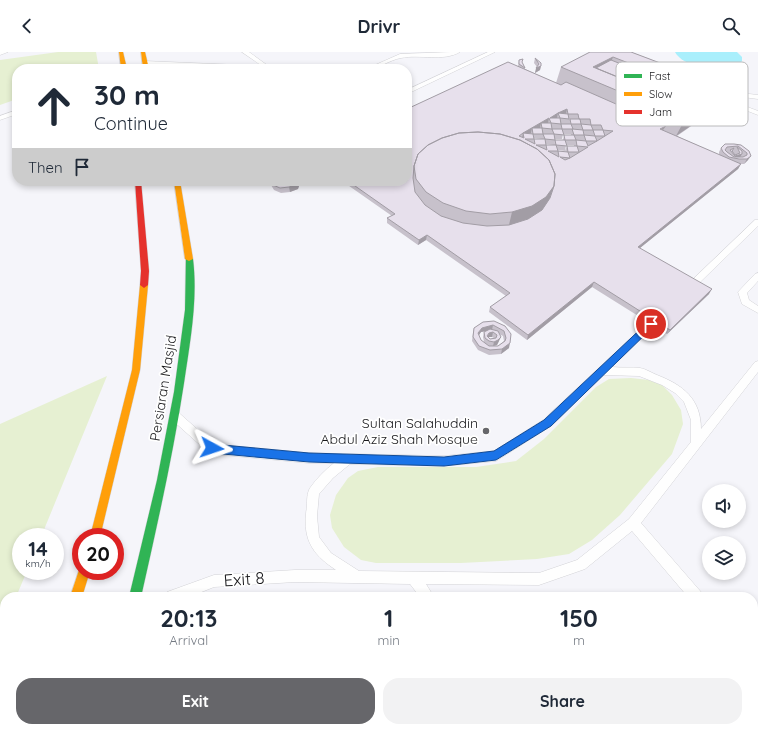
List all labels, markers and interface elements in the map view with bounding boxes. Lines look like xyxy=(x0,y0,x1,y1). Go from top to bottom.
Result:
icon: back xyxy=(16,15,38,37)
text: Drivr xyxy=(358,15,400,38)
icon: search xyxy=(720,15,742,37)
legend xyxy=(616,62,748,126)
text: Fast xyxy=(649,69,671,83)
text: 30 m xyxy=(94,77,160,112)
icon: ahead xyxy=(28,80,80,132)
text: Slow xyxy=(649,87,673,101)
text: Jam xyxy=(649,105,672,119)
text: Continue xyxy=(94,112,168,135)
icon: arrive xyxy=(71,156,93,178)
text: Then xyxy=(28,158,63,177)
pin xyxy=(634,307,668,341)
icon: arrive xyxy=(640,313,662,335)
street label: Persiaran Masjid xyxy=(146,334,180,442)
place label: Sultan Salahuddin Abdul Aziz Shah Mosque xyxy=(320,414,478,448)
marker: Sultan Salahuddin Abdul Aziz Shah Mosque xyxy=(481,426,491,436)
position arrow xyxy=(191,427,233,469)
map controls xyxy=(702,484,746,580)
button: sound xyxy=(702,484,746,528)
speed limit sign: 20 xyxy=(72,528,124,580)
text: 14 xyxy=(28,536,48,561)
button: layers xyxy=(702,536,746,580)
text: km/h xyxy=(25,557,51,570)
street label: Exit 8 xyxy=(223,567,265,590)
text: 20:13 xyxy=(160,603,217,633)
text: 1 xyxy=(384,603,393,633)
text: 150 xyxy=(560,603,598,633)
text: Arrival xyxy=(169,632,208,648)
text: min xyxy=(378,632,400,648)
text: m xyxy=(573,632,585,648)
button: Exit xyxy=(16,678,375,724)
button: Share xyxy=(383,678,742,724)

